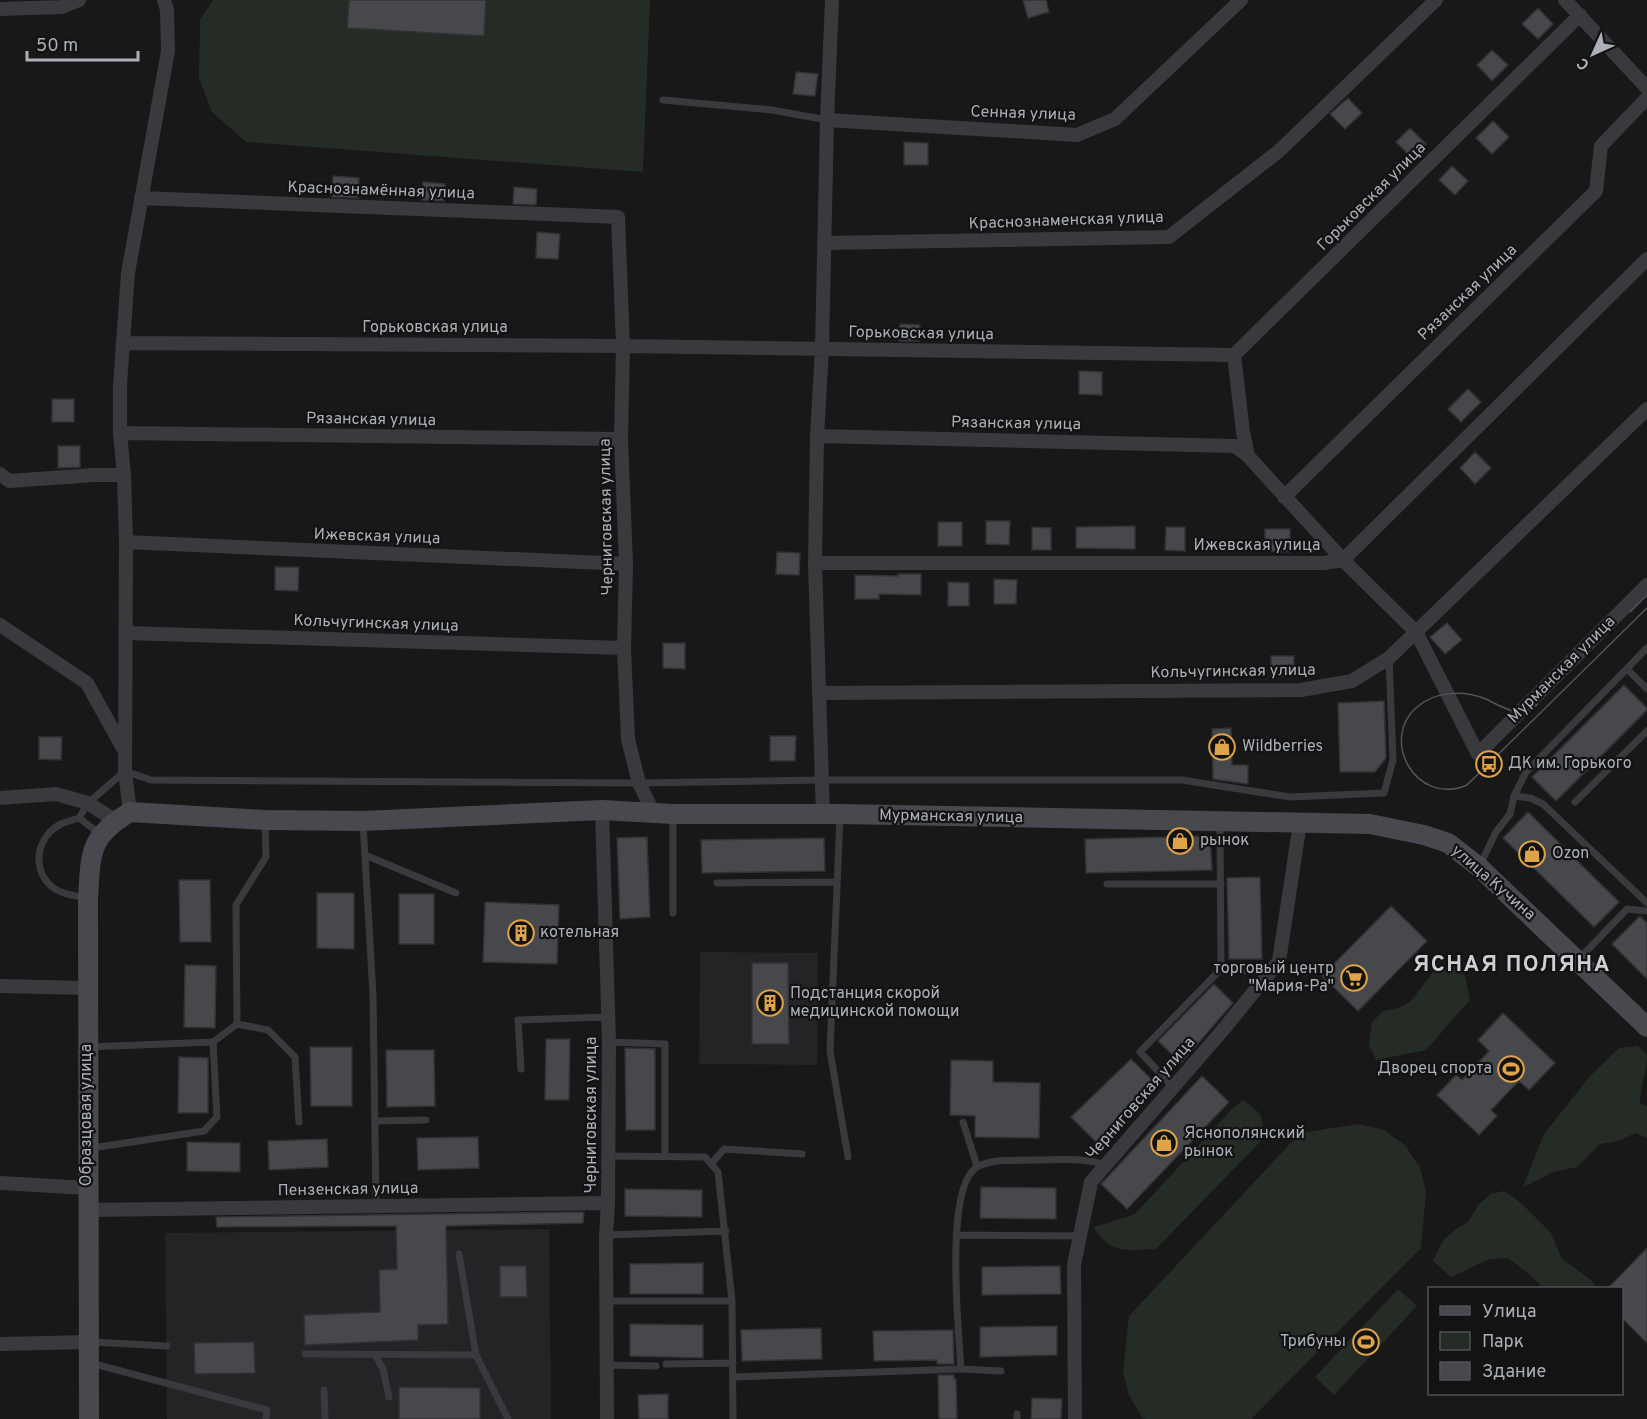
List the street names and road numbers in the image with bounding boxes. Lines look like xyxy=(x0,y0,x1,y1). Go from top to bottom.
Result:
street label: Сенная улица xyxy=(970,102,1076,126)
street label: Горьковская улица xyxy=(1313,138,1431,256)
street label: Краснознамённая улица xyxy=(287,178,475,204)
street label: Краснознаменская улица xyxy=(968,208,1164,234)
street label: Рязанская улица xyxy=(1414,241,1522,345)
street label: Горьковская улица xyxy=(362,318,508,338)
street label: Горьковская улица xyxy=(848,323,994,345)
street label: Рязанская улица xyxy=(306,409,436,431)
street label: Рязанская улица xyxy=(951,413,1081,435)
street label: Черниговская улица xyxy=(596,438,618,596)
street label: Ижевская улица xyxy=(313,525,441,549)
street label: Ижевская улица xyxy=(1194,536,1320,556)
street label: Кольчугинская улица xyxy=(293,611,459,637)
street label: Мурманская улица xyxy=(1504,612,1620,728)
street label: Кольчугинская улица xyxy=(1150,661,1316,683)
street label: Мурманская улица xyxy=(879,806,1023,828)
street label: улица Кучина xyxy=(1447,841,1539,925)
street label: Черниговская улица xyxy=(1082,1033,1200,1165)
street label: Черниговская улица xyxy=(582,1037,602,1194)
street label: Образцовая улица xyxy=(77,1044,97,1186)
street label: Пензенская улица xyxy=(278,1179,418,1201)

